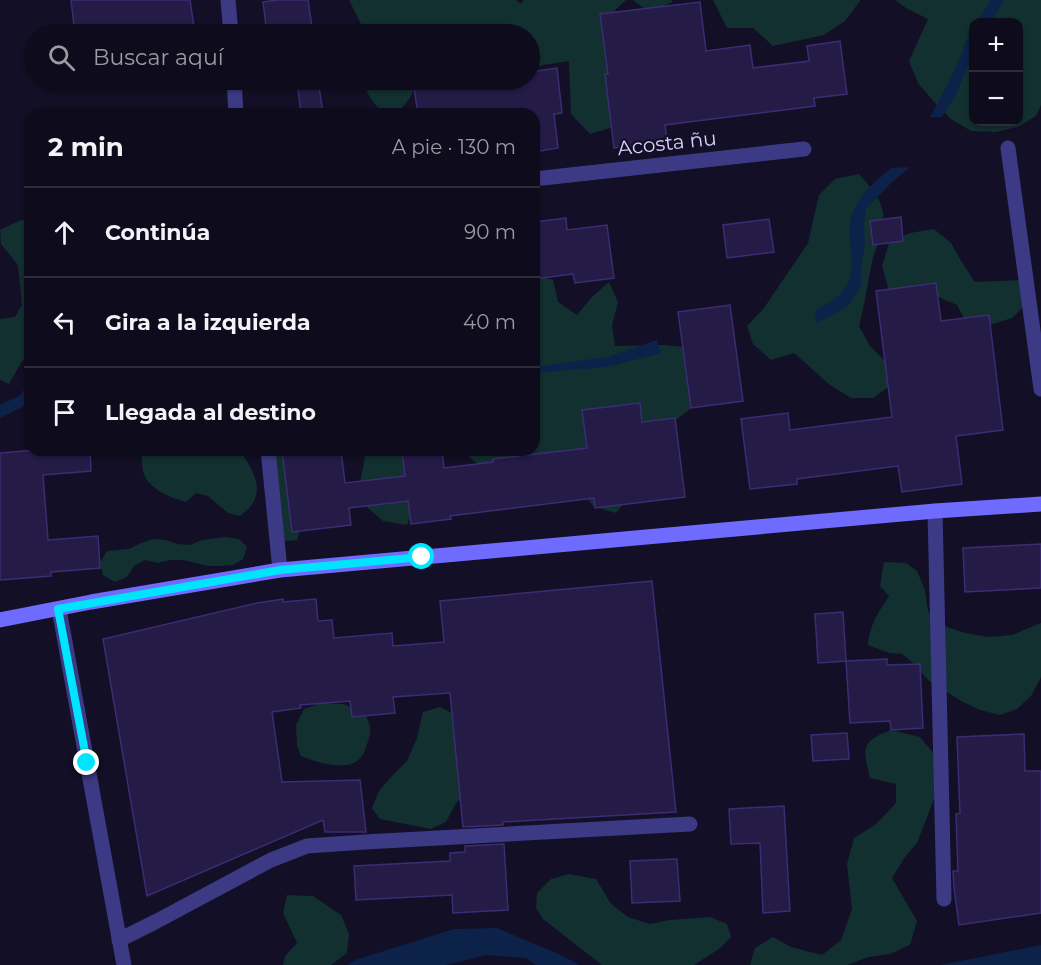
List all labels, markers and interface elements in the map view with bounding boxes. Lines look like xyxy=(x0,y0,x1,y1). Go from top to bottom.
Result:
map controls xyxy=(969,18,1023,126)
button: + xyxy=(969,18,1023,72)
search box xyxy=(24,24,540,90)
icon: search xyxy=(45,41,78,74)
text: Buscar aquí xyxy=(93,44,224,71)
button: − xyxy=(969,72,1023,126)
street label: Acosta ñu xyxy=(616,126,718,160)
text: 2 min xyxy=(48,131,124,163)
text: A pie · 130 m xyxy=(392,135,516,159)
icon: ahead xyxy=(48,216,81,249)
text: Continúa xyxy=(105,219,210,246)
text: 90 m xyxy=(464,220,516,244)
icon: left xyxy=(48,306,81,339)
text: Gira a la izquierda xyxy=(105,309,311,336)
text: 40 m xyxy=(463,310,516,334)
icon: arrive xyxy=(48,396,81,429)
text: Llegada al destino xyxy=(105,399,316,426)
route start xyxy=(408,543,434,569)
route end xyxy=(73,749,99,775)

